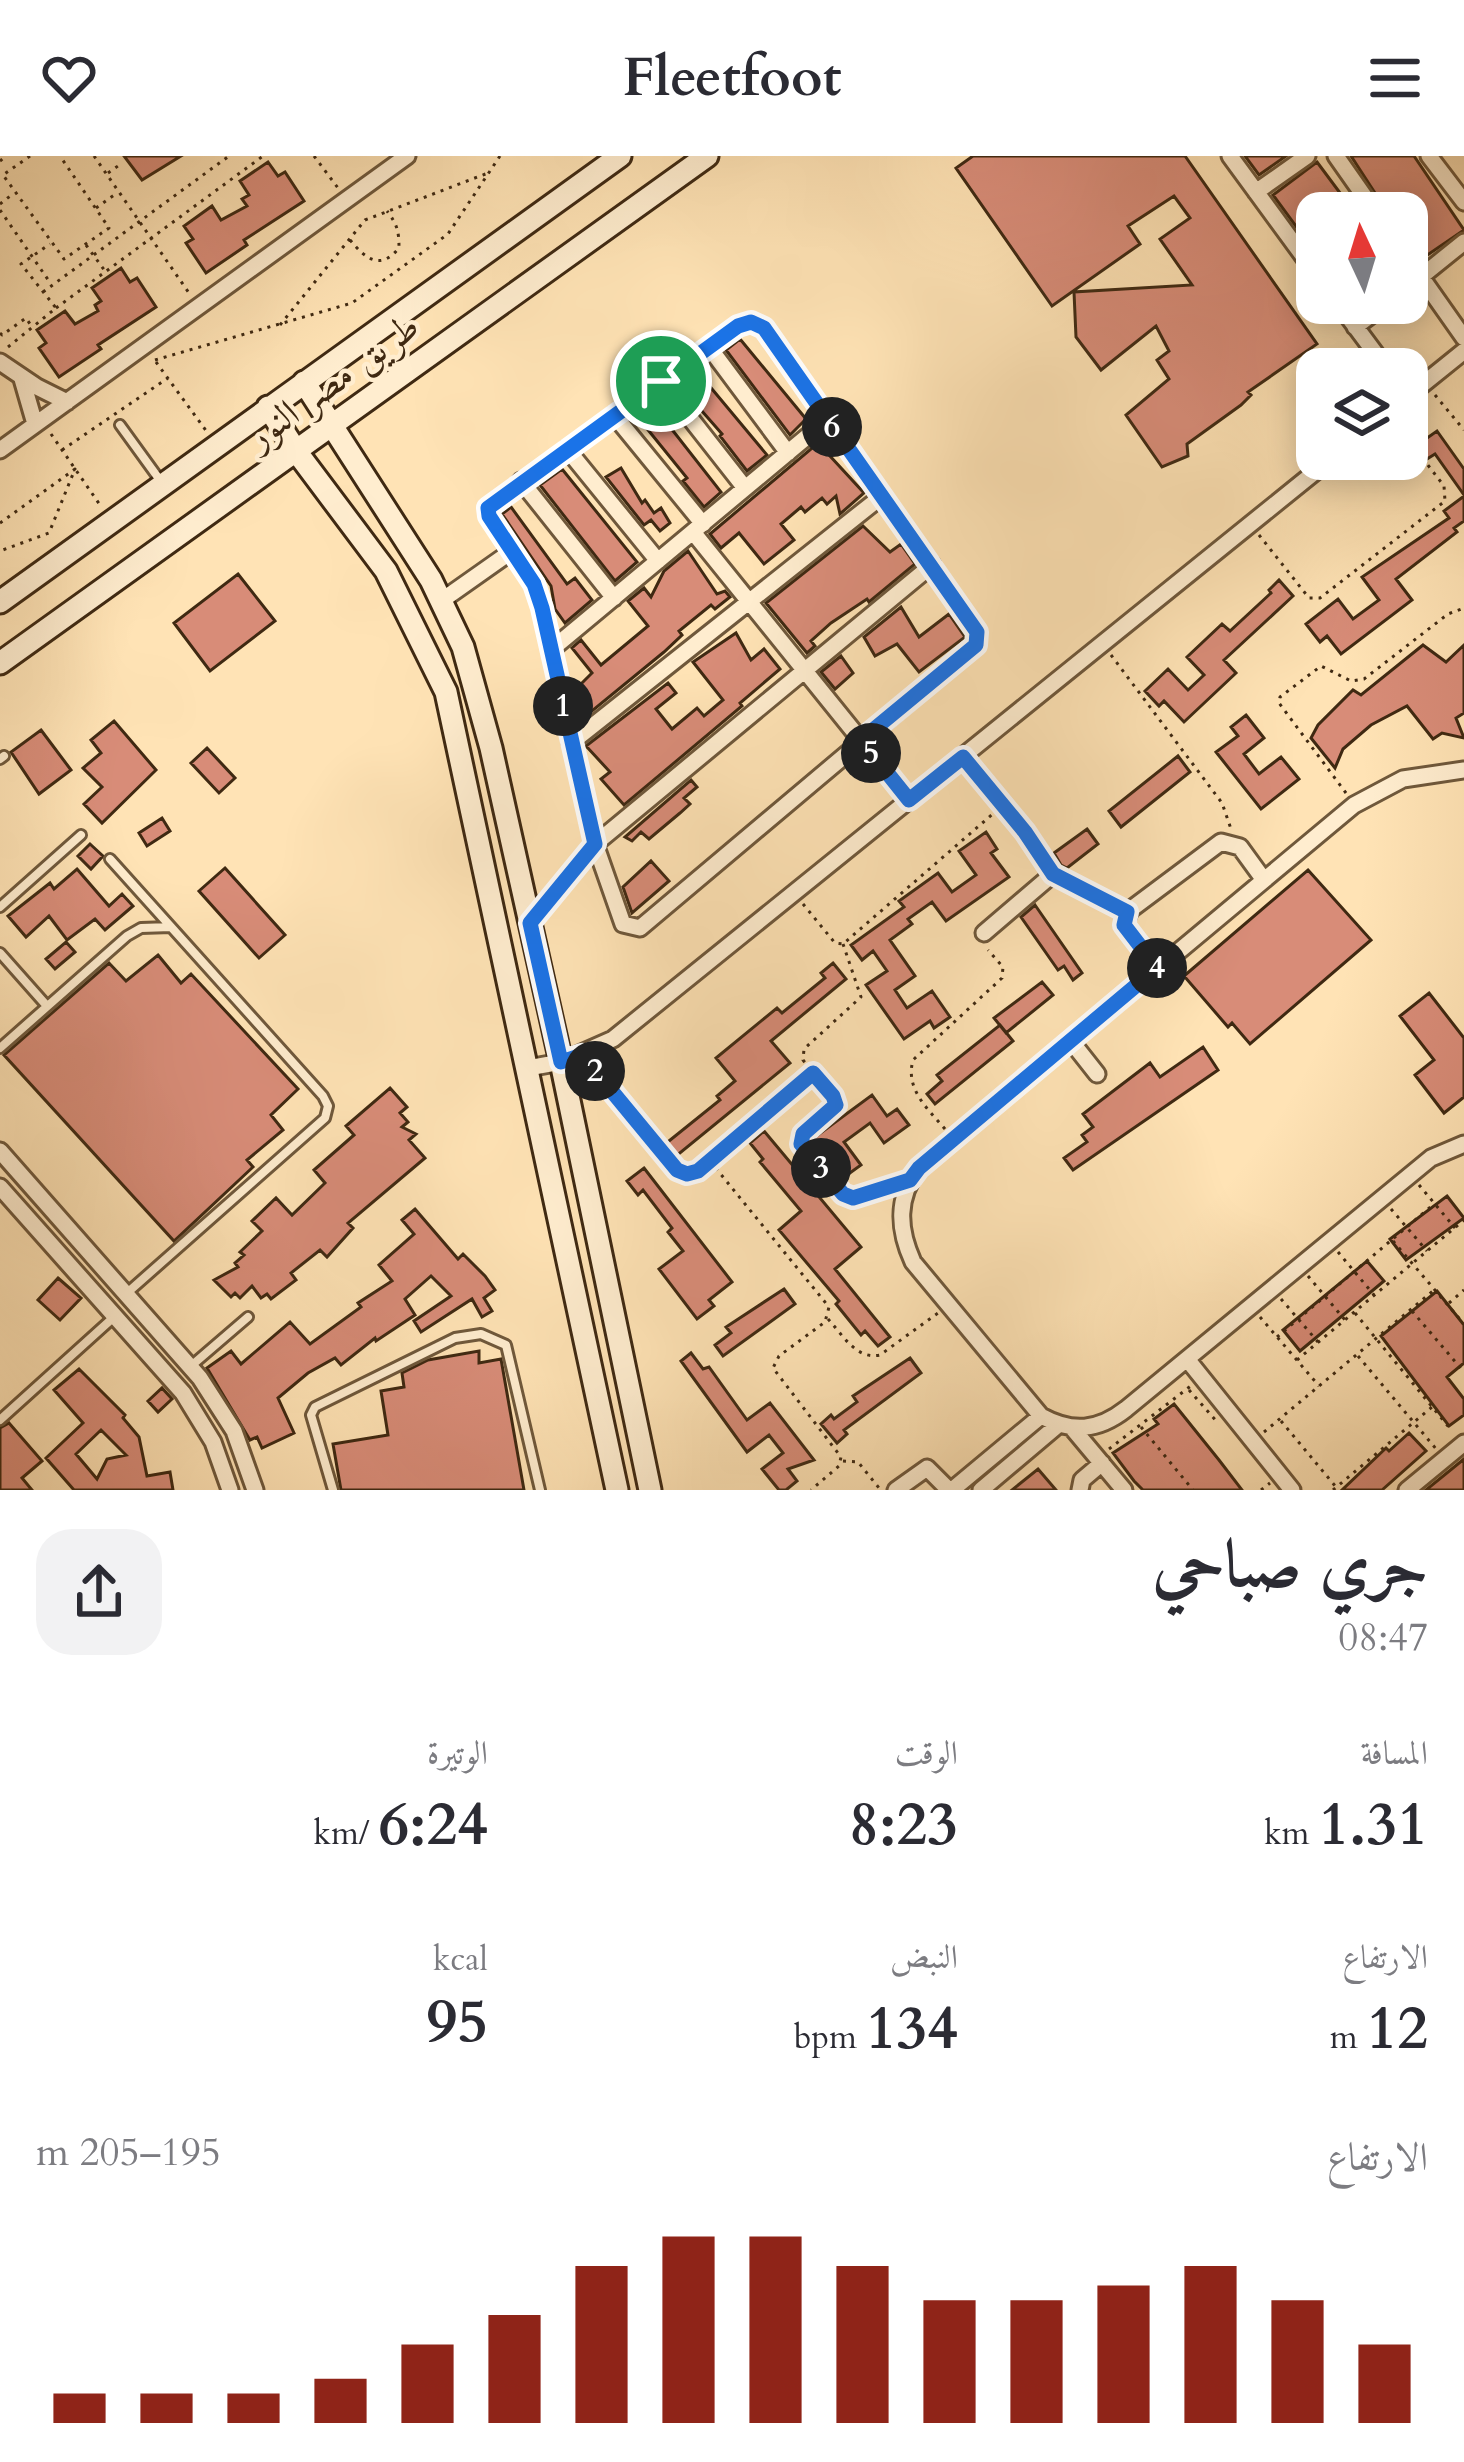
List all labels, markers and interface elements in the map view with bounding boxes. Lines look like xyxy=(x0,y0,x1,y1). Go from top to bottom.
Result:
text: Fleetfoot xyxy=(622,42,842,115)
icon: heart xyxy=(36,45,102,111)
icon: menu xyxy=(1362,45,1428,111)
north arrow xyxy=(1296,192,1428,324)
map controls xyxy=(1296,192,1428,480)
street label: طريق مصر النور xyxy=(232,300,430,465)
pin xyxy=(610,330,712,432)
icon: arrive xyxy=(628,348,694,414)
button: layers xyxy=(1296,348,1428,480)
pin: 6 xyxy=(802,397,862,457)
text: 6 xyxy=(824,404,840,449)
pin: 1 xyxy=(533,676,593,736)
text: 1 xyxy=(555,683,571,728)
pin: 5 xyxy=(841,723,901,783)
text: 5 xyxy=(863,730,879,775)
pin: 4 xyxy=(1127,938,1187,998)
text: 4 xyxy=(1149,945,1165,990)
pin: 2 xyxy=(565,1041,625,1101)
text: 2 xyxy=(587,1048,603,1093)
pin: 3 xyxy=(791,1138,851,1198)
text: 3 xyxy=(813,1145,829,1190)
text: جري صباحي xyxy=(1153,1521,1428,1610)
button: share xyxy=(36,1529,162,1655)
text: 08:47 xyxy=(1338,1611,1428,1664)
text: الوتيرة xyxy=(427,1731,488,1776)
text: الوقت xyxy=(895,1731,958,1776)
text: المسافة xyxy=(1361,1731,1428,1776)
text: 6:24 xyxy=(378,1785,488,1866)
text: 8:23 xyxy=(848,1785,958,1866)
text: 1.31 xyxy=(1318,1785,1428,1866)
text: /km xyxy=(313,1811,378,1856)
text: km xyxy=(1264,1811,1318,1856)
text: النبض xyxy=(890,1935,958,1980)
text: الارتفاع xyxy=(1342,1935,1428,1980)
text: kcal xyxy=(433,1937,488,1982)
text: 95 xyxy=(427,1982,488,2063)
text: 134 xyxy=(866,1989,958,2070)
text: 12 xyxy=(1367,1989,1428,2070)
text: bpm xyxy=(794,2015,866,2060)
text: m xyxy=(1330,2015,1367,2060)
text: 195–205 m xyxy=(36,2126,221,2179)
text: الارتفاع xyxy=(1327,2131,1428,2184)

